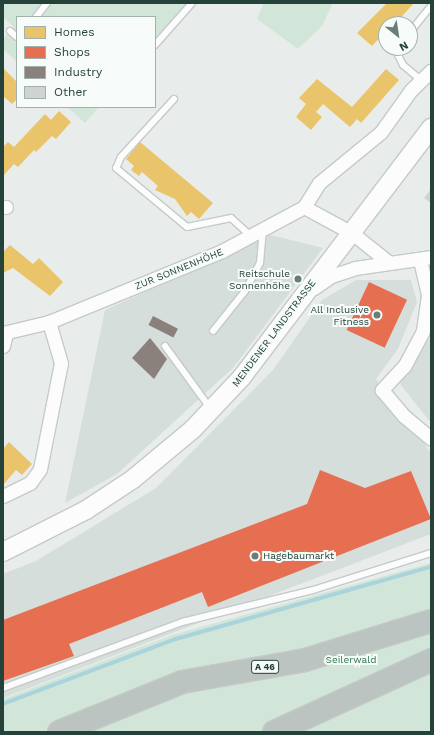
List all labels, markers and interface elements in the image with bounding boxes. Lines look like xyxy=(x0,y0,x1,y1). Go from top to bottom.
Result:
legend xyxy=(16,16,156,108)
north arrow xyxy=(378,16,418,56)
text: Homes xyxy=(54,25,95,39)
text: N xyxy=(397,38,411,54)
text: Shops xyxy=(54,45,90,59)
text: Industry xyxy=(54,65,102,79)
text: Other xyxy=(54,85,87,99)
street label: ZUR SONNENHÖHE xyxy=(133,246,225,292)
place label: Reitschule Sonnenhöhe xyxy=(229,267,290,290)
marker: Reitschule Sonnenhöhe xyxy=(293,274,303,284)
street label: MENDENER LANDSTRASSE xyxy=(230,277,318,389)
place label: All Inclusive Fitness xyxy=(310,303,369,326)
marker: All Inclusive Fitness xyxy=(372,310,382,320)
place label: Hagebaumarkt xyxy=(263,550,334,562)
marker: Hagebaumarkt xyxy=(250,551,260,561)
park label: Seilerwald xyxy=(326,654,376,666)
road number: A 46 xyxy=(250,660,280,674)

